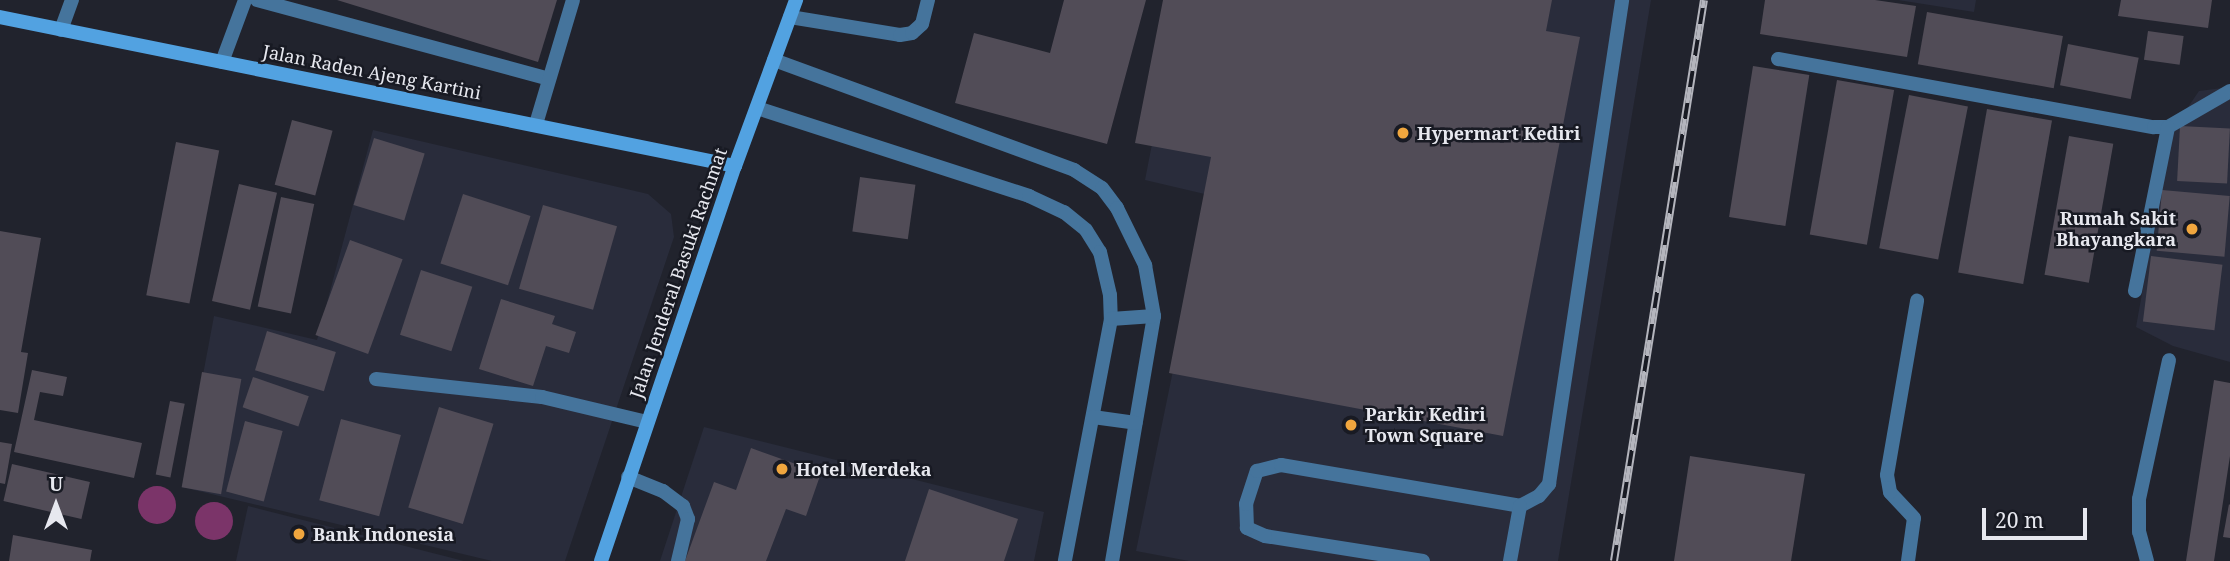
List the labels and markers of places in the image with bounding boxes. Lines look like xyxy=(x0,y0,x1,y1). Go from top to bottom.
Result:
place label: Hypermart Kediri xyxy=(1417,122,1580,144)
marker: Hypermart Kediri xyxy=(1395,125,1411,141)
place label: Rumah Sakit Bhayangkara xyxy=(2056,208,2176,250)
marker: Rumah Sakit Bhayangkara xyxy=(2182,219,2202,239)
place label: Parkir Kediri Town Square xyxy=(1365,404,1486,446)
marker: Parkir Kediri Town Square xyxy=(1343,417,1359,433)
place label: Hotel Merdeka xyxy=(796,458,931,480)
marker: Hotel Merdeka xyxy=(774,461,790,477)
place label: Bank Indonesia xyxy=(313,523,454,545)
marker: Bank Indonesia xyxy=(291,526,307,542)

